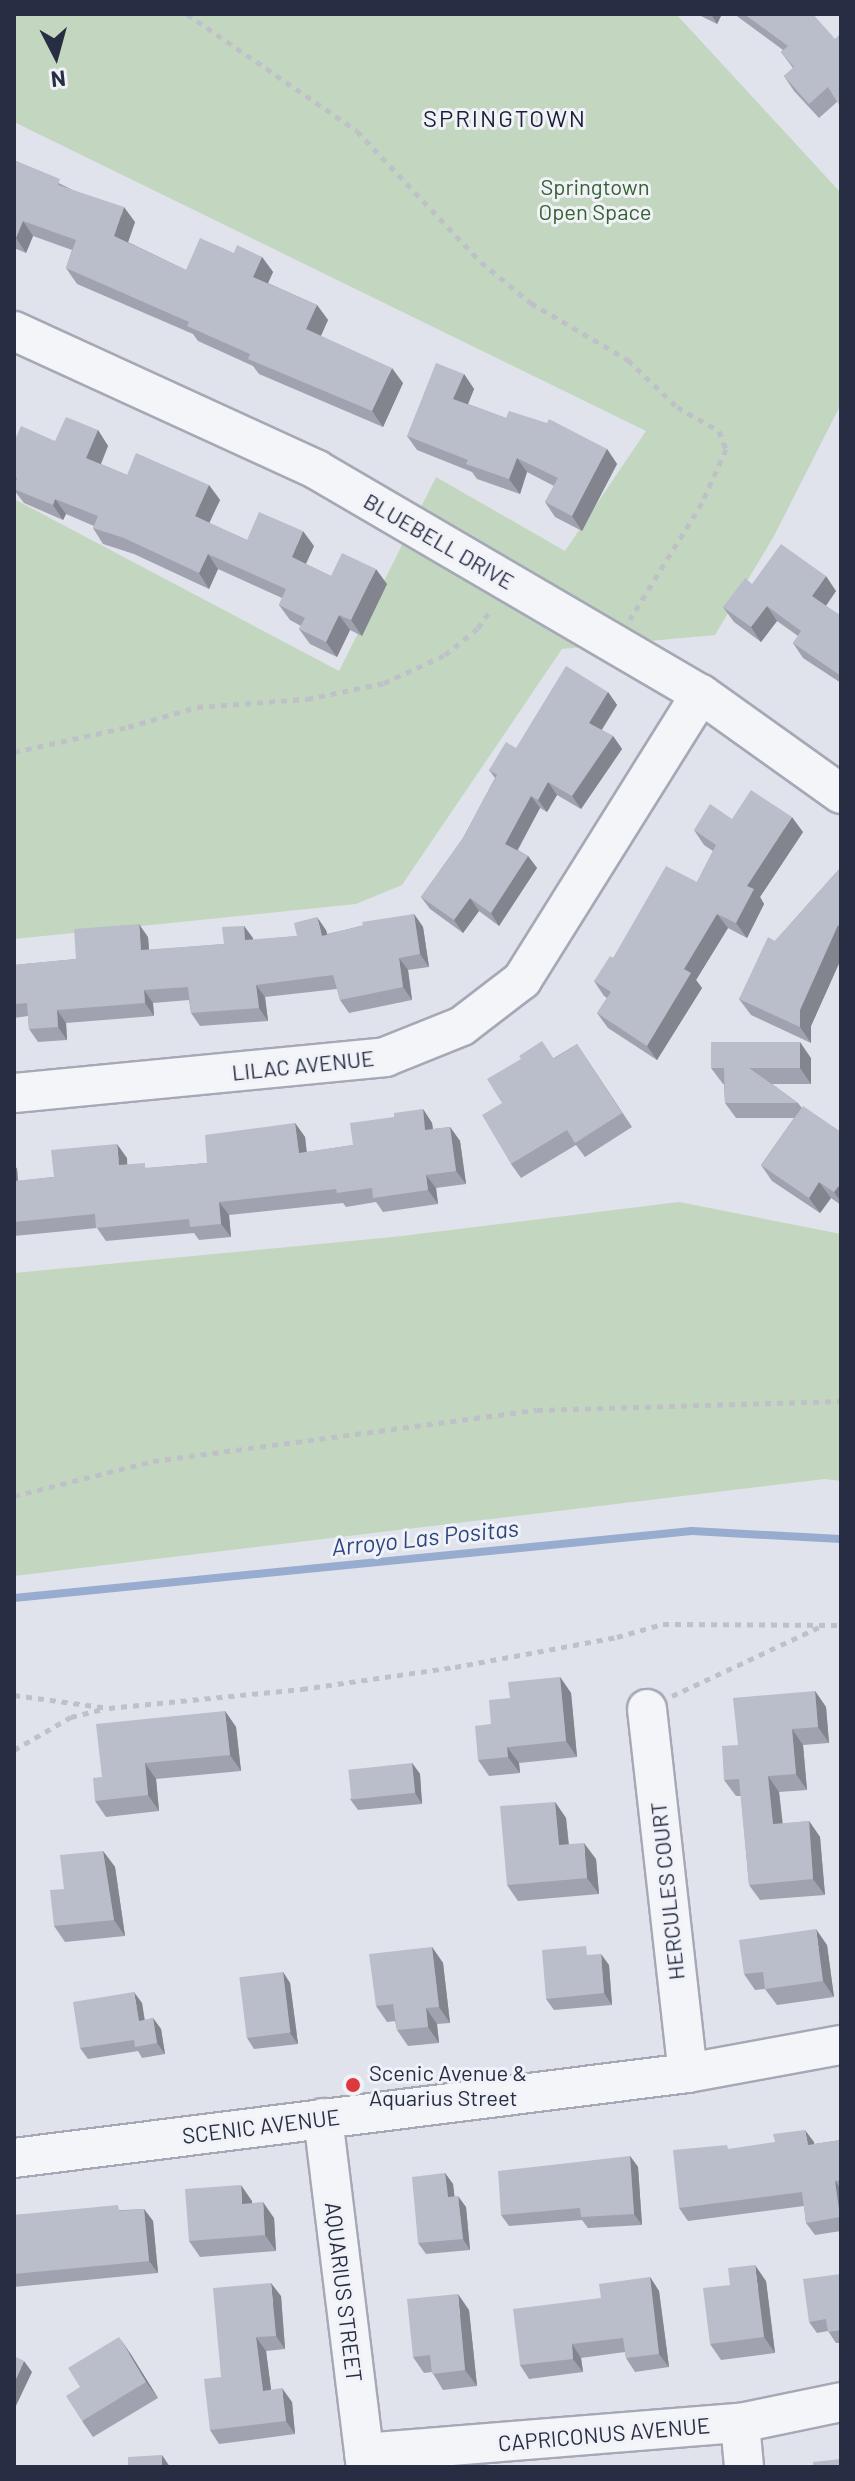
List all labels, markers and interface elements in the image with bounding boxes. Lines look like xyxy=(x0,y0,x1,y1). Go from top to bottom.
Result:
north arrow xyxy=(16,16,96,96)
text: N xyxy=(50,66,67,94)
district label: SPRINGTOWN xyxy=(423,104,587,132)
park label: Springtown Open Space xyxy=(539,173,651,224)
street label: BLUEBELL DRIVE xyxy=(359,487,519,595)
street label: LILAC AVENUE xyxy=(230,1044,376,1086)
water label: Arroyo Las Positas xyxy=(330,1513,520,1561)
street label: HERCULES COURT xyxy=(645,1801,689,1981)
place label: Scenic Avenue & Aquarius Street xyxy=(369,2059,527,2110)
marker: Scenic Avenue & Aquarius Street xyxy=(344,2076,362,2094)
street label: SCENIC AVENUE xyxy=(181,2103,341,2149)
street label: AQUARIUS STREET xyxy=(320,2200,368,2384)
street label: CAPRICONUS AVENUE xyxy=(497,2412,711,2456)

